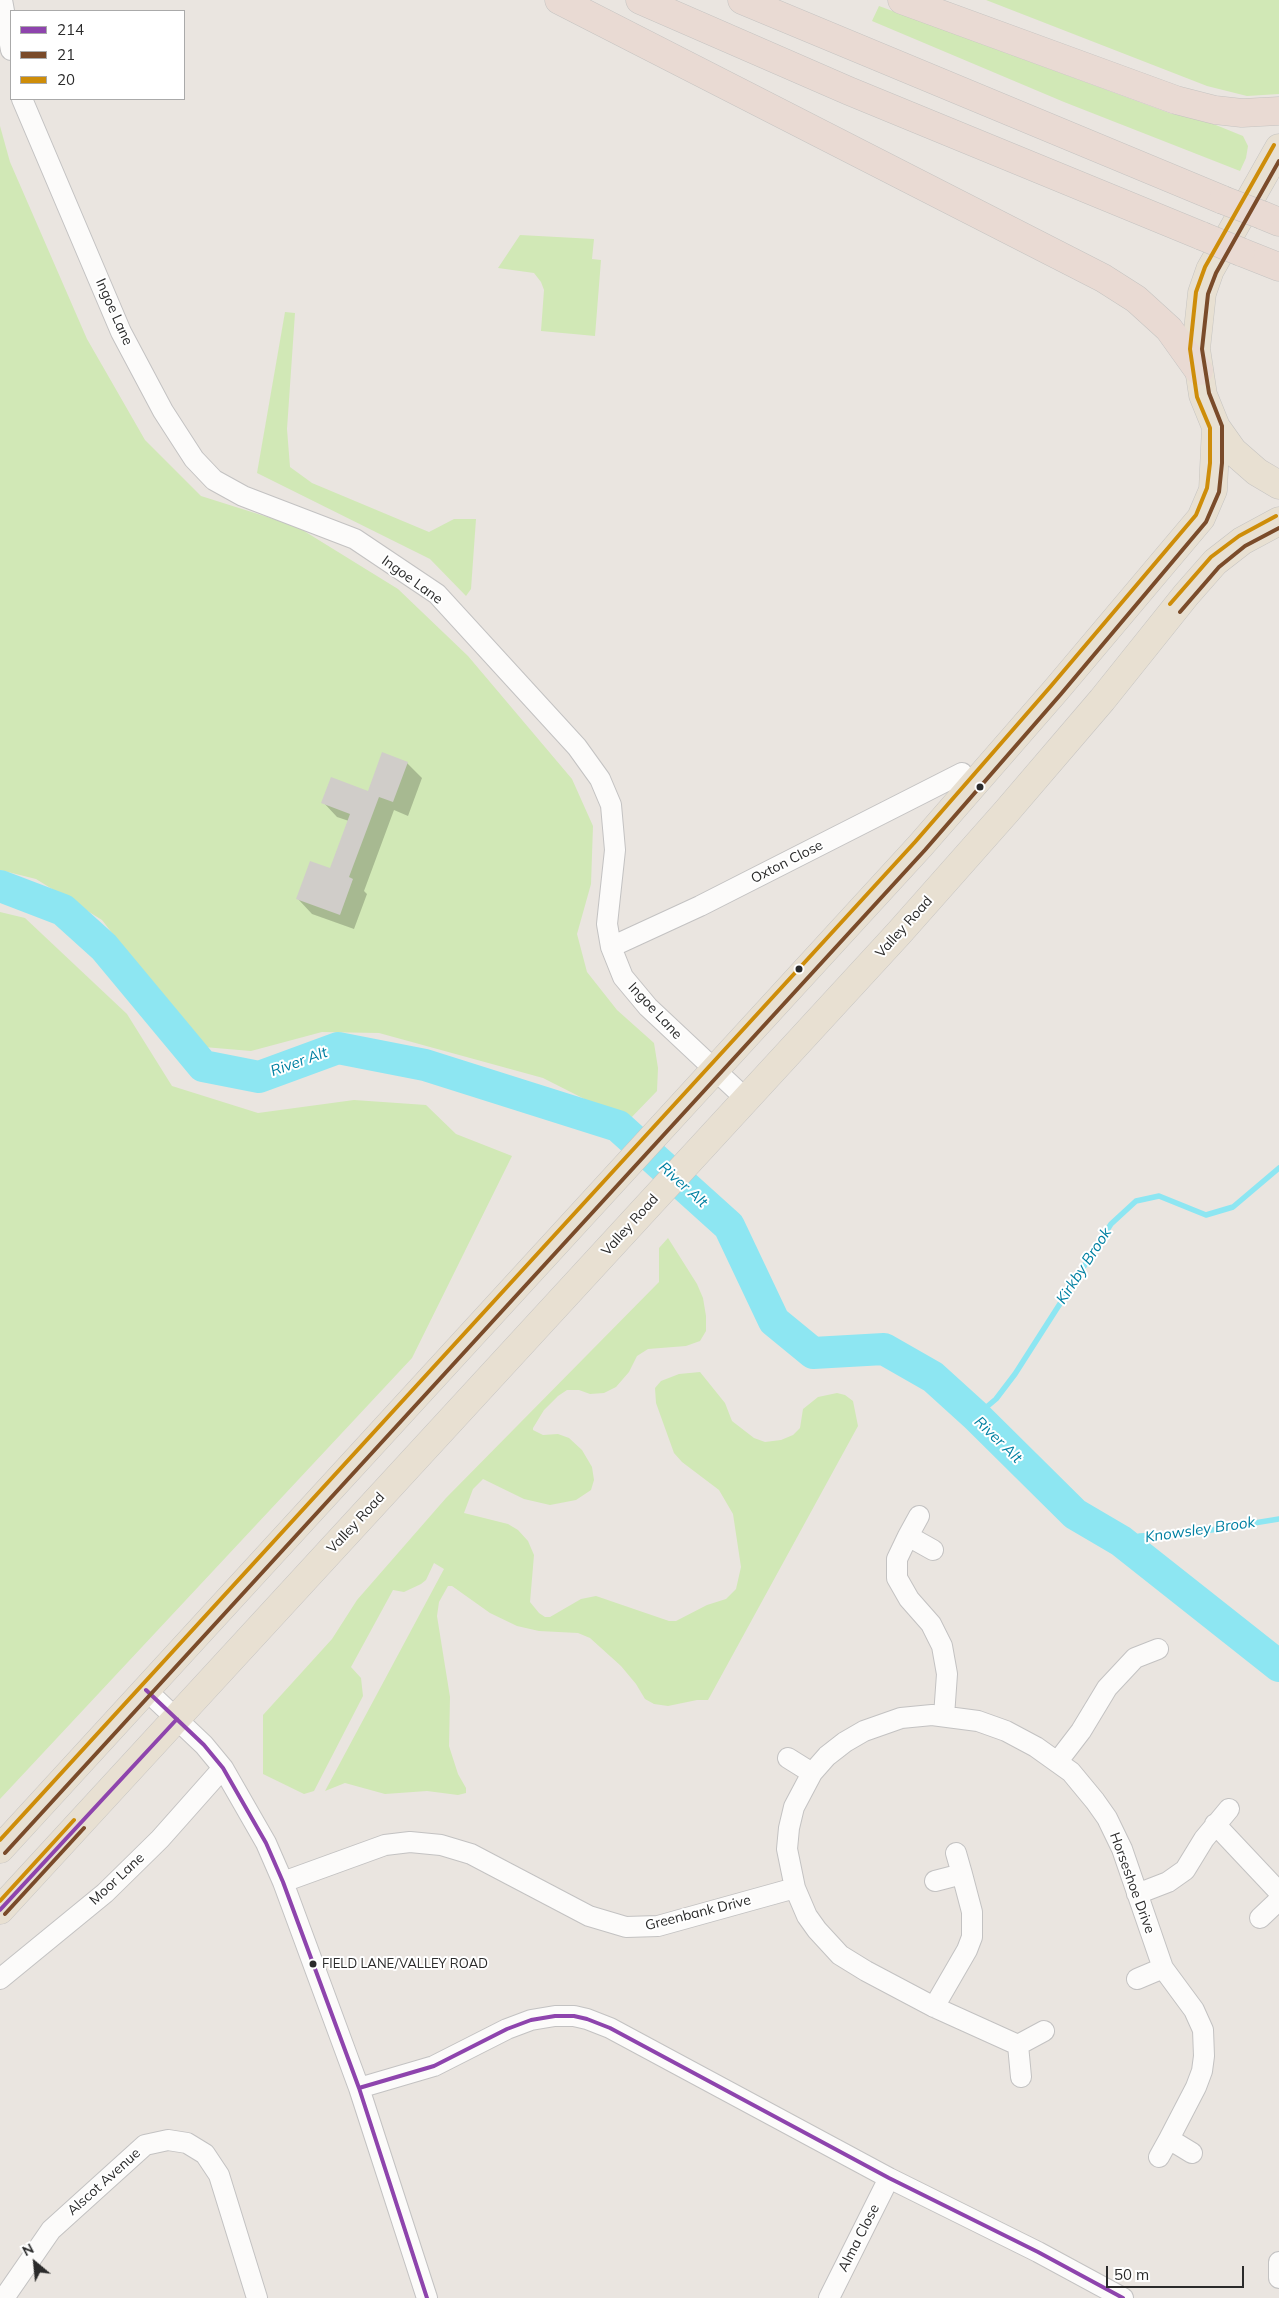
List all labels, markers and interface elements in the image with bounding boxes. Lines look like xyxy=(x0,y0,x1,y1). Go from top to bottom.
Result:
legend xyxy=(10,10,185,100)
text: 214 xyxy=(57,20,84,39)
text: 21 xyxy=(57,45,75,64)
text: 20 xyxy=(57,70,75,89)
street label: Ingoe Lane xyxy=(92,276,136,348)
street label: Ingoe Lane xyxy=(378,552,446,608)
unlabelled marker xyxy=(975,782,985,792)
street label: Oxton Close xyxy=(748,837,826,887)
street label: Valley Road xyxy=(872,893,936,961)
unlabelled marker xyxy=(794,964,804,974)
street label: Ingoe Lane xyxy=(625,979,685,1043)
water label: River Alt xyxy=(268,1043,330,1081)
water label: River Alt xyxy=(655,1159,711,1211)
street label: Valley Road xyxy=(598,1191,662,1259)
water label: Kirkby Brook xyxy=(1053,1224,1115,1308)
water label: River Alt xyxy=(970,1413,1026,1467)
street label: Valley Road xyxy=(324,1489,388,1557)
water label: Knowsley Brook xyxy=(1144,1513,1256,1547)
street label: Horseshoe Drive xyxy=(1106,1830,1158,1936)
street label: Moor Lane xyxy=(86,1849,148,1909)
street label: Greenbank Drive xyxy=(643,1892,753,1934)
place label: FIELD LANE/VALLEY ROAD xyxy=(322,1956,488,1972)
marker: FIELD LANE/VALLEY ROAD xyxy=(308,1959,318,1969)
street label: Alscot Avenue xyxy=(64,2145,144,2219)
street label: Alma Close xyxy=(835,2201,883,2275)
north arrow xyxy=(10,2238,60,2288)
text: N xyxy=(19,2239,37,2260)
scale bar xyxy=(1109,2256,1246,2288)
text: 50 m xyxy=(1114,2265,1149,2284)

